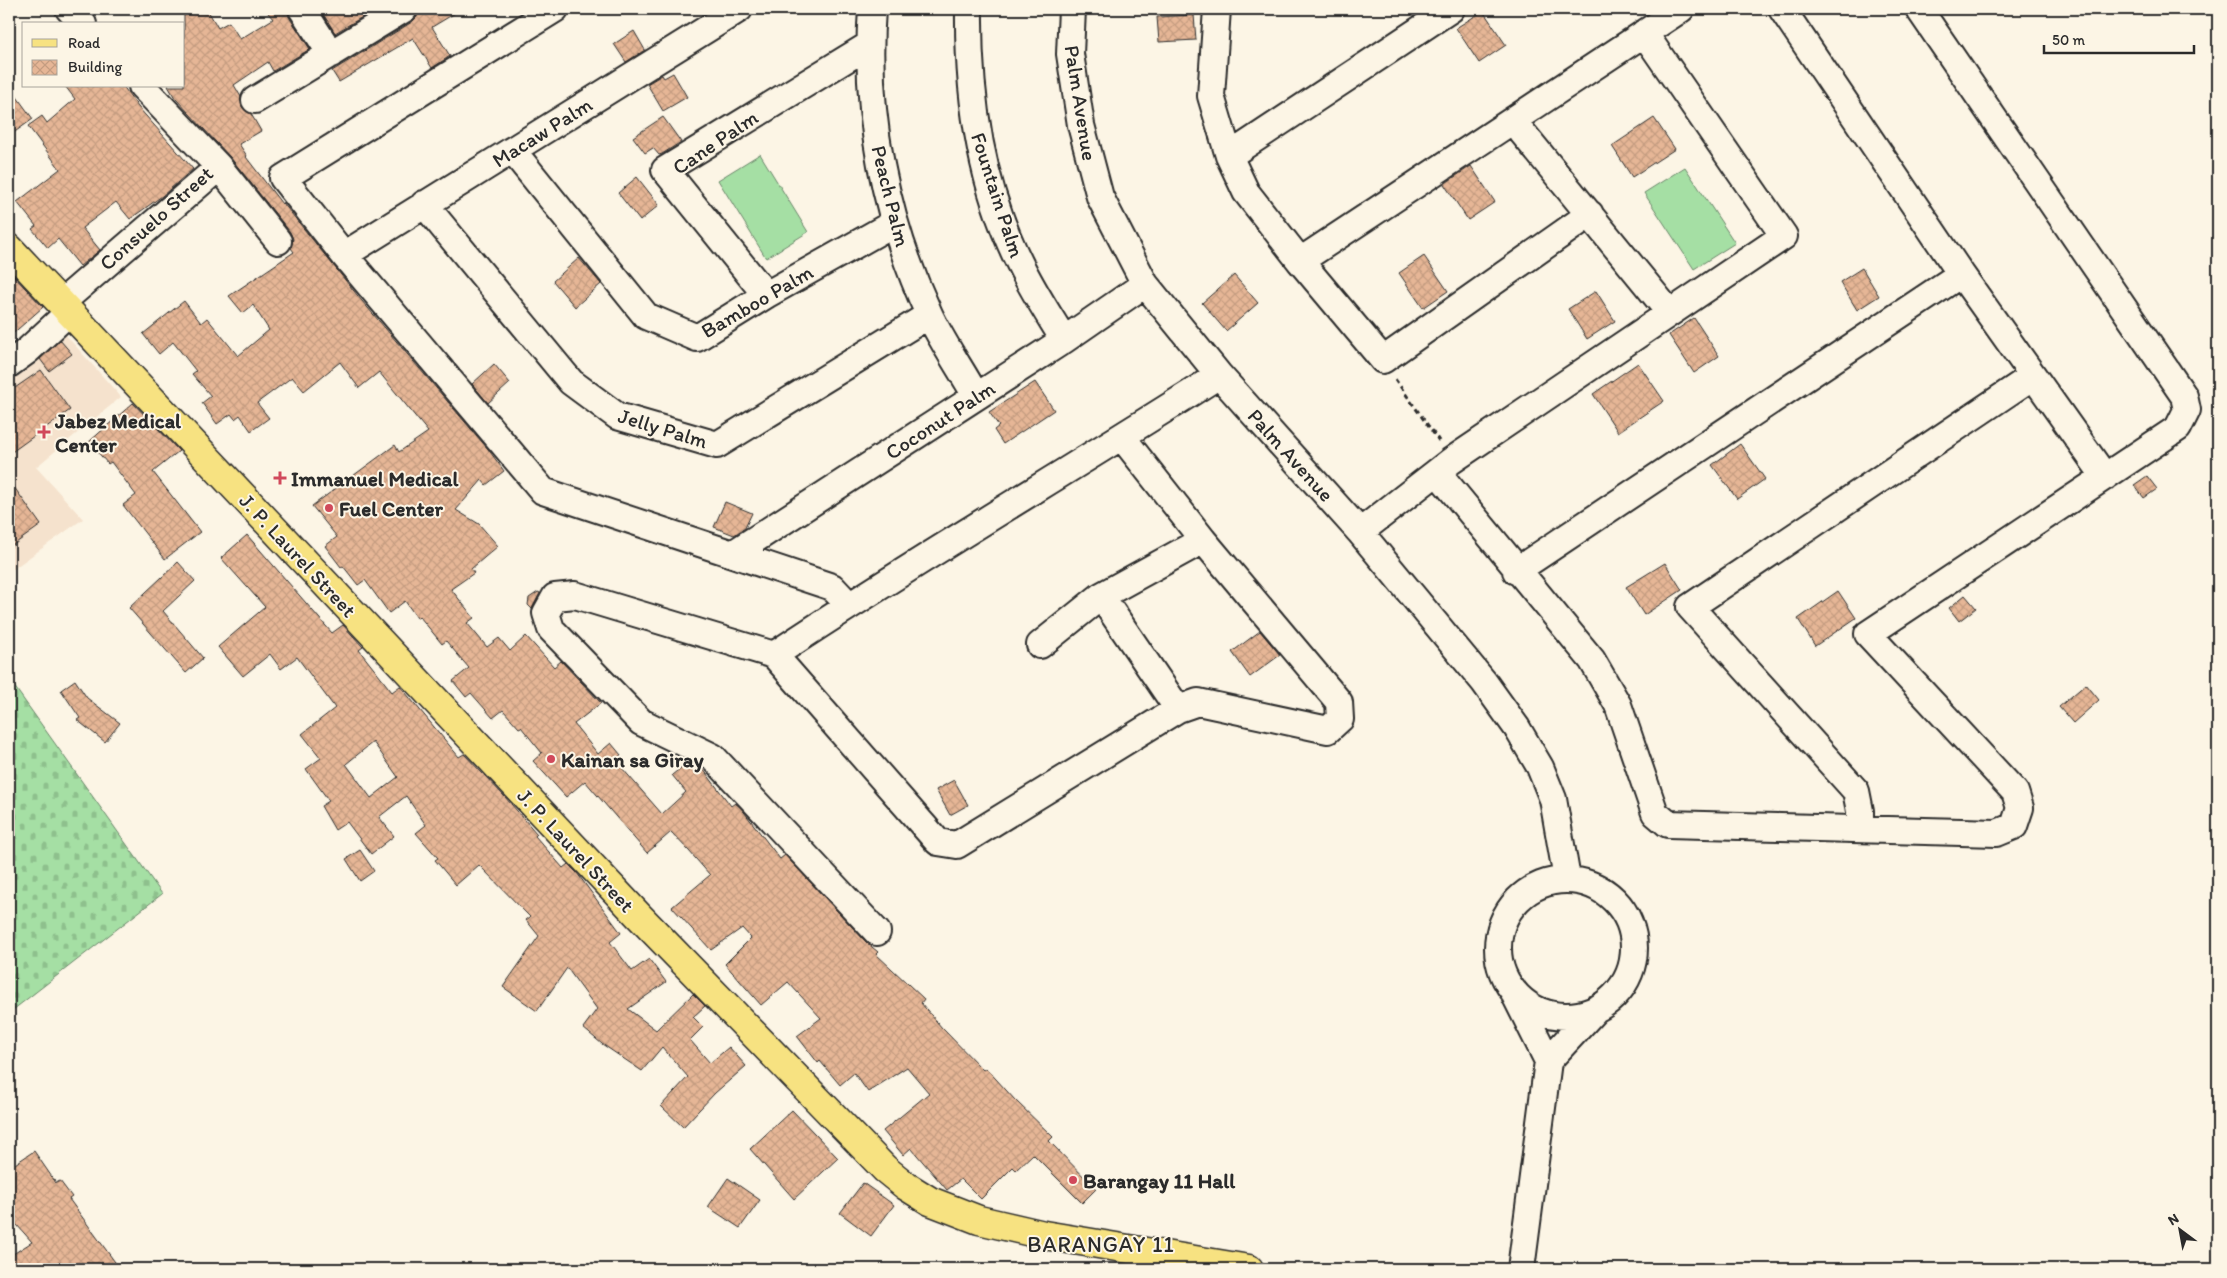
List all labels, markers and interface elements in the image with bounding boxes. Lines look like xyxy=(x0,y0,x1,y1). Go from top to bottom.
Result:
legend xyxy=(22,22,185,88)
scale bar xyxy=(2044,22,2194,54)
text: 50 m xyxy=(2052,31,2085,49)
text: Road xyxy=(68,34,101,52)
street label: Palm Avenue xyxy=(1060,43,1102,163)
text: Building xyxy=(68,58,122,76)
street label: Macaw Palm xyxy=(487,91,597,173)
street label: Cane Palm xyxy=(668,104,763,180)
street label: Fountain Palm xyxy=(966,129,1030,261)
street label: Peach Palm xyxy=(866,143,916,250)
street label: Consuelo Street xyxy=(94,160,218,275)
street label: Bamboo Palm xyxy=(697,259,818,343)
street label: Coconut Palm xyxy=(881,375,999,465)
street label: Jelly Palm xyxy=(615,403,711,453)
street label: Palm Avenue xyxy=(1243,403,1339,507)
place label: Jabez Medical Center xyxy=(54,408,182,457)
marker: Jabez Medical Center xyxy=(37,425,51,439)
place label: Immanuel Medical xyxy=(291,466,459,491)
marker: Immanuel Medical xyxy=(273,471,287,485)
street label: J. P. Laurel Street xyxy=(234,488,362,622)
place label: Fuel Center xyxy=(339,496,444,521)
marker: Fuel Center xyxy=(323,502,335,514)
place label: Kainan sa Giray xyxy=(561,747,704,773)
marker: Kainan sa Giray xyxy=(545,753,557,765)
street label: J. P. Laurel Street xyxy=(512,783,640,917)
place label: Barangay 11 Hall xyxy=(1083,1168,1236,1194)
marker: Barangay 11 Hall xyxy=(1067,1174,1079,1186)
north arrow xyxy=(2154,1206,2204,1256)
text: N xyxy=(2165,1210,2182,1229)
district label: BARANGAY 11 xyxy=(1027,1231,1175,1258)

